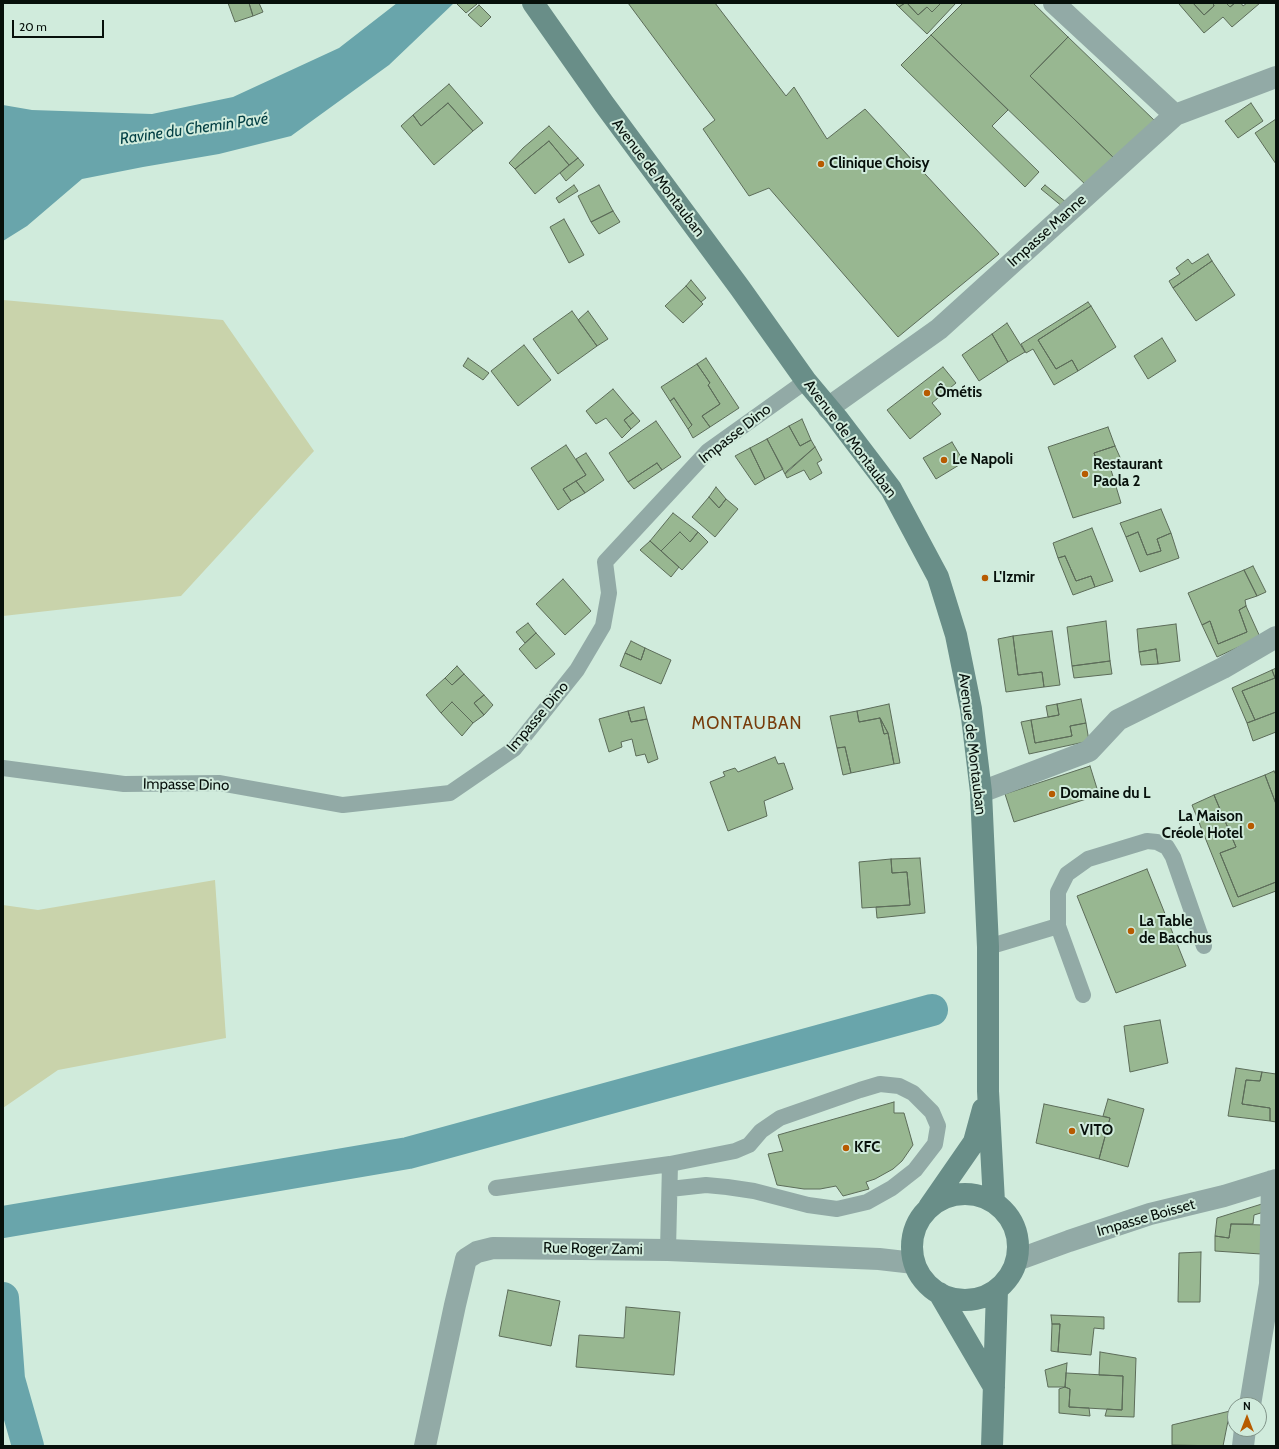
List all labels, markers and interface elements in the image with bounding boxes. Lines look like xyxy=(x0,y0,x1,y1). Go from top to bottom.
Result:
scale bar xyxy=(14,12,106,38)
text: 20 m xyxy=(19,19,47,34)
water label: Ravine du Chemin Pavé xyxy=(119,109,269,149)
street label: Avenue de Montauban xyxy=(608,116,708,240)
place label: Clinique Choisy xyxy=(829,155,929,173)
marker: Clinique Choisy xyxy=(816,159,826,169)
street label: Impasse Manne xyxy=(1004,191,1090,271)
street label: Avenue de Montauban xyxy=(800,377,900,501)
place label: Ômétis xyxy=(935,384,982,402)
marker: Ômétis xyxy=(922,388,932,398)
street label: Impasse Dino xyxy=(695,400,775,468)
place label: Le Napoli xyxy=(952,451,1013,469)
marker: Le Napoli xyxy=(939,455,949,465)
place label: Restaurant Paola 2 xyxy=(1093,456,1163,491)
marker: Restaurant Paola 2 xyxy=(1080,469,1090,479)
place label: L'Izmir xyxy=(993,569,1035,587)
marker: L'Izmir xyxy=(980,573,990,583)
street label: Avenue de Montauban xyxy=(954,672,990,816)
street label: Impasse Dino xyxy=(503,678,573,756)
district label: MONTAUBAN xyxy=(691,714,803,734)
street label: Impasse Dino xyxy=(143,775,229,795)
place label: Domaine du L xyxy=(1060,785,1150,803)
marker: Domaine du L xyxy=(1047,789,1057,799)
place label: La Maison Créole Hotel xyxy=(1162,808,1243,843)
marker: La Maison Créole Hotel xyxy=(1246,821,1256,831)
place label: La Table de Bacchus xyxy=(1139,913,1212,948)
marker: La Table de Bacchus xyxy=(1126,926,1136,936)
place label: VITO xyxy=(1080,1122,1113,1140)
marker: VITO xyxy=(1067,1126,1077,1136)
place label: KFC xyxy=(854,1139,880,1157)
marker: KFC xyxy=(841,1143,851,1153)
street label: Impasse Boisset xyxy=(1095,1195,1197,1241)
street label: Rue Roger Zami xyxy=(543,1239,643,1259)
north arrow xyxy=(1227,1397,1267,1437)
text: N xyxy=(1243,1399,1251,1413)

